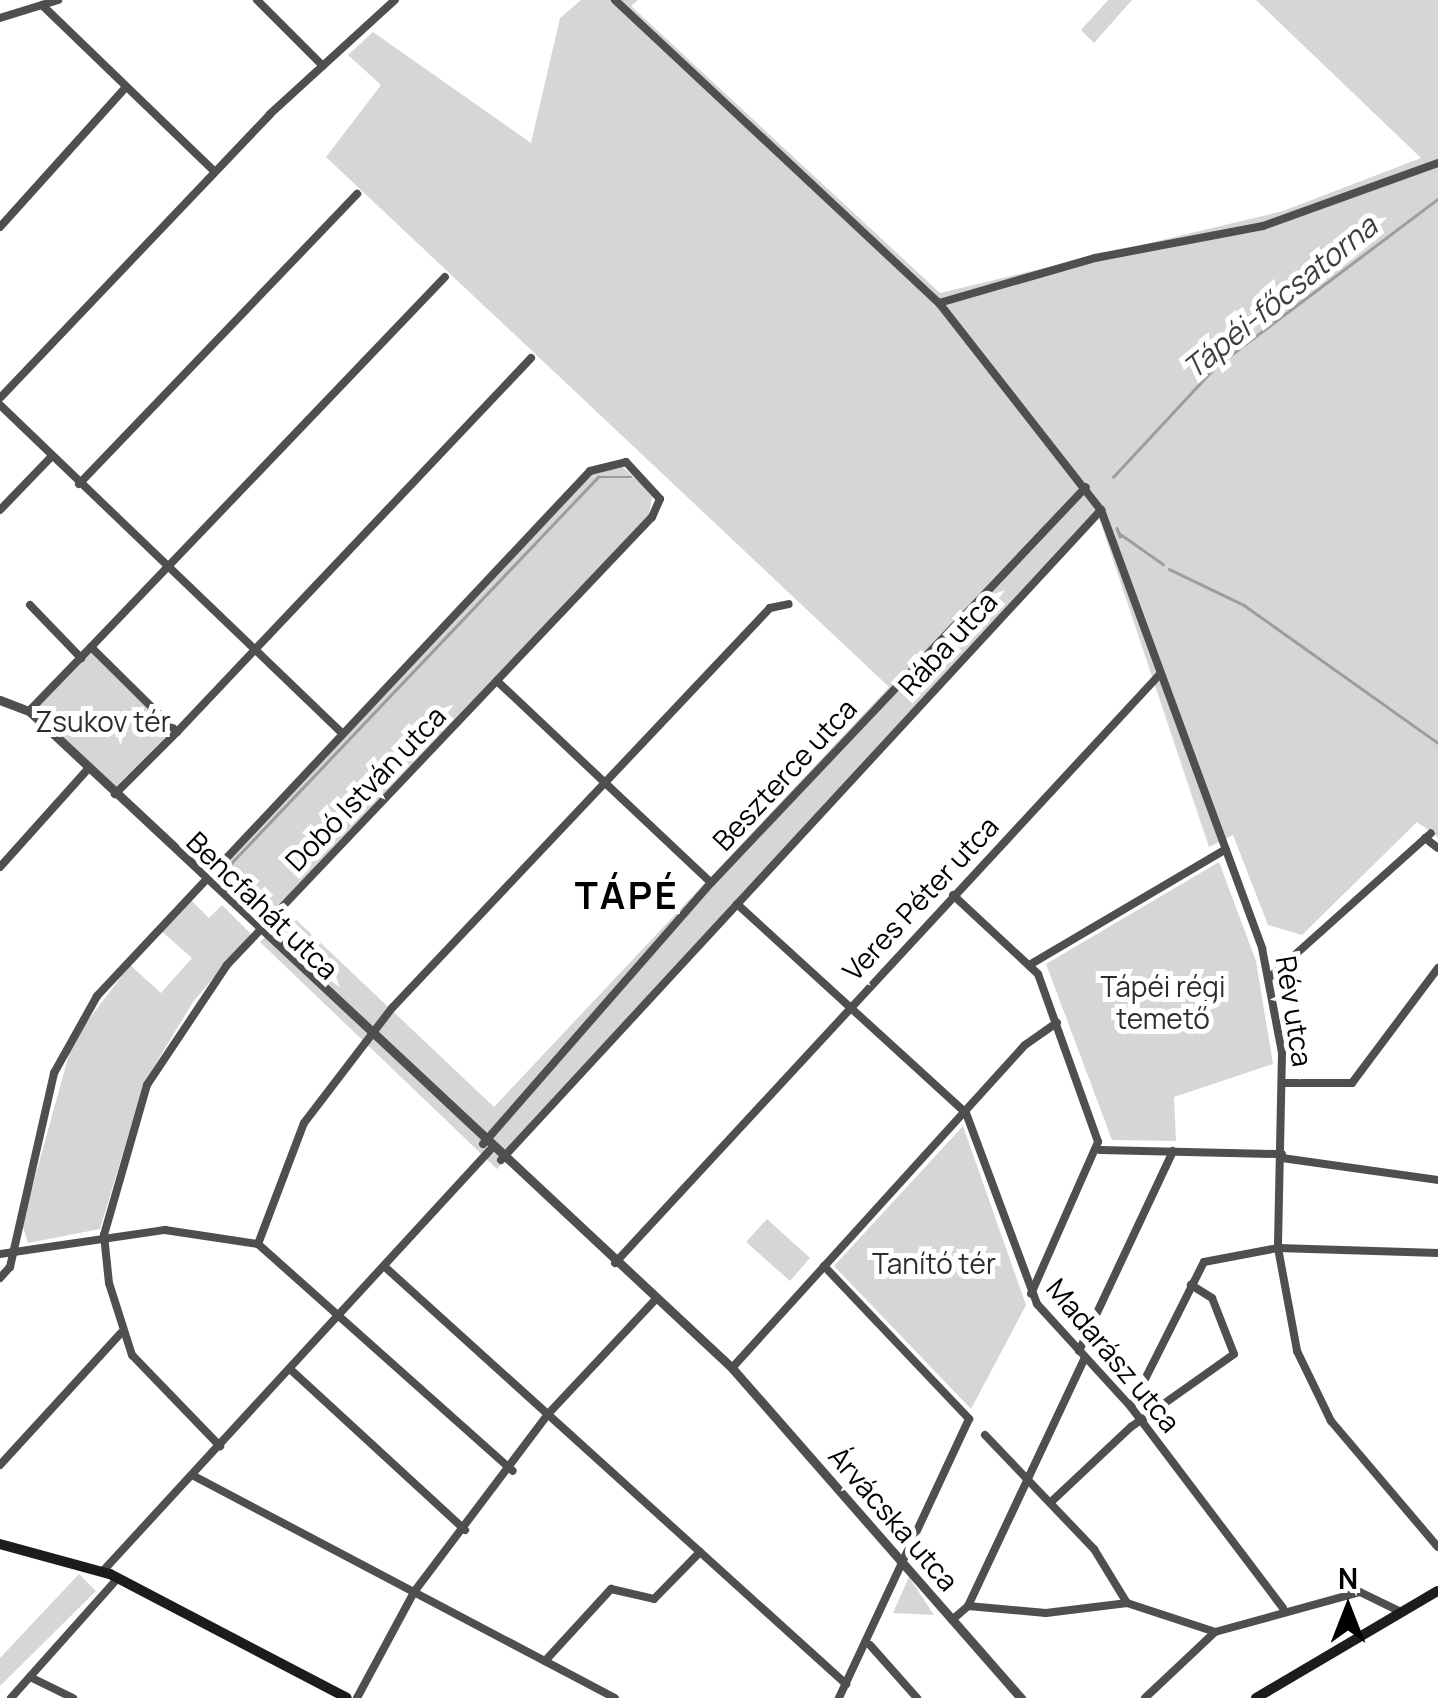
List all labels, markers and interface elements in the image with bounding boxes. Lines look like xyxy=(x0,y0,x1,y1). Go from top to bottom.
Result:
water label: Tápéi-főcsatorna xyxy=(1176,208,1384,386)
street label: Rába utca xyxy=(891,584,1003,702)
street label: Beszterce utca xyxy=(705,691,863,857)
street label: Dobó István utca xyxy=(278,699,452,877)
park label: Zsukov tér xyxy=(35,704,171,738)
street label: Veres Péter utca xyxy=(835,809,1005,987)
street label: Bencfahát utca xyxy=(180,824,346,986)
district label: TÁPÉ xyxy=(575,872,679,918)
street label: Rév utca xyxy=(1270,953,1320,1069)
park label: Tápéi régi temető xyxy=(1101,969,1225,1035)
park label: Tanító tér xyxy=(872,1246,996,1280)
street label: Madarász utca xyxy=(1040,1272,1188,1438)
street label: Árvácska utca xyxy=(822,1439,966,1597)
north arrow xyxy=(1298,1558,1398,1658)
text: N xyxy=(1338,1559,1358,1597)

